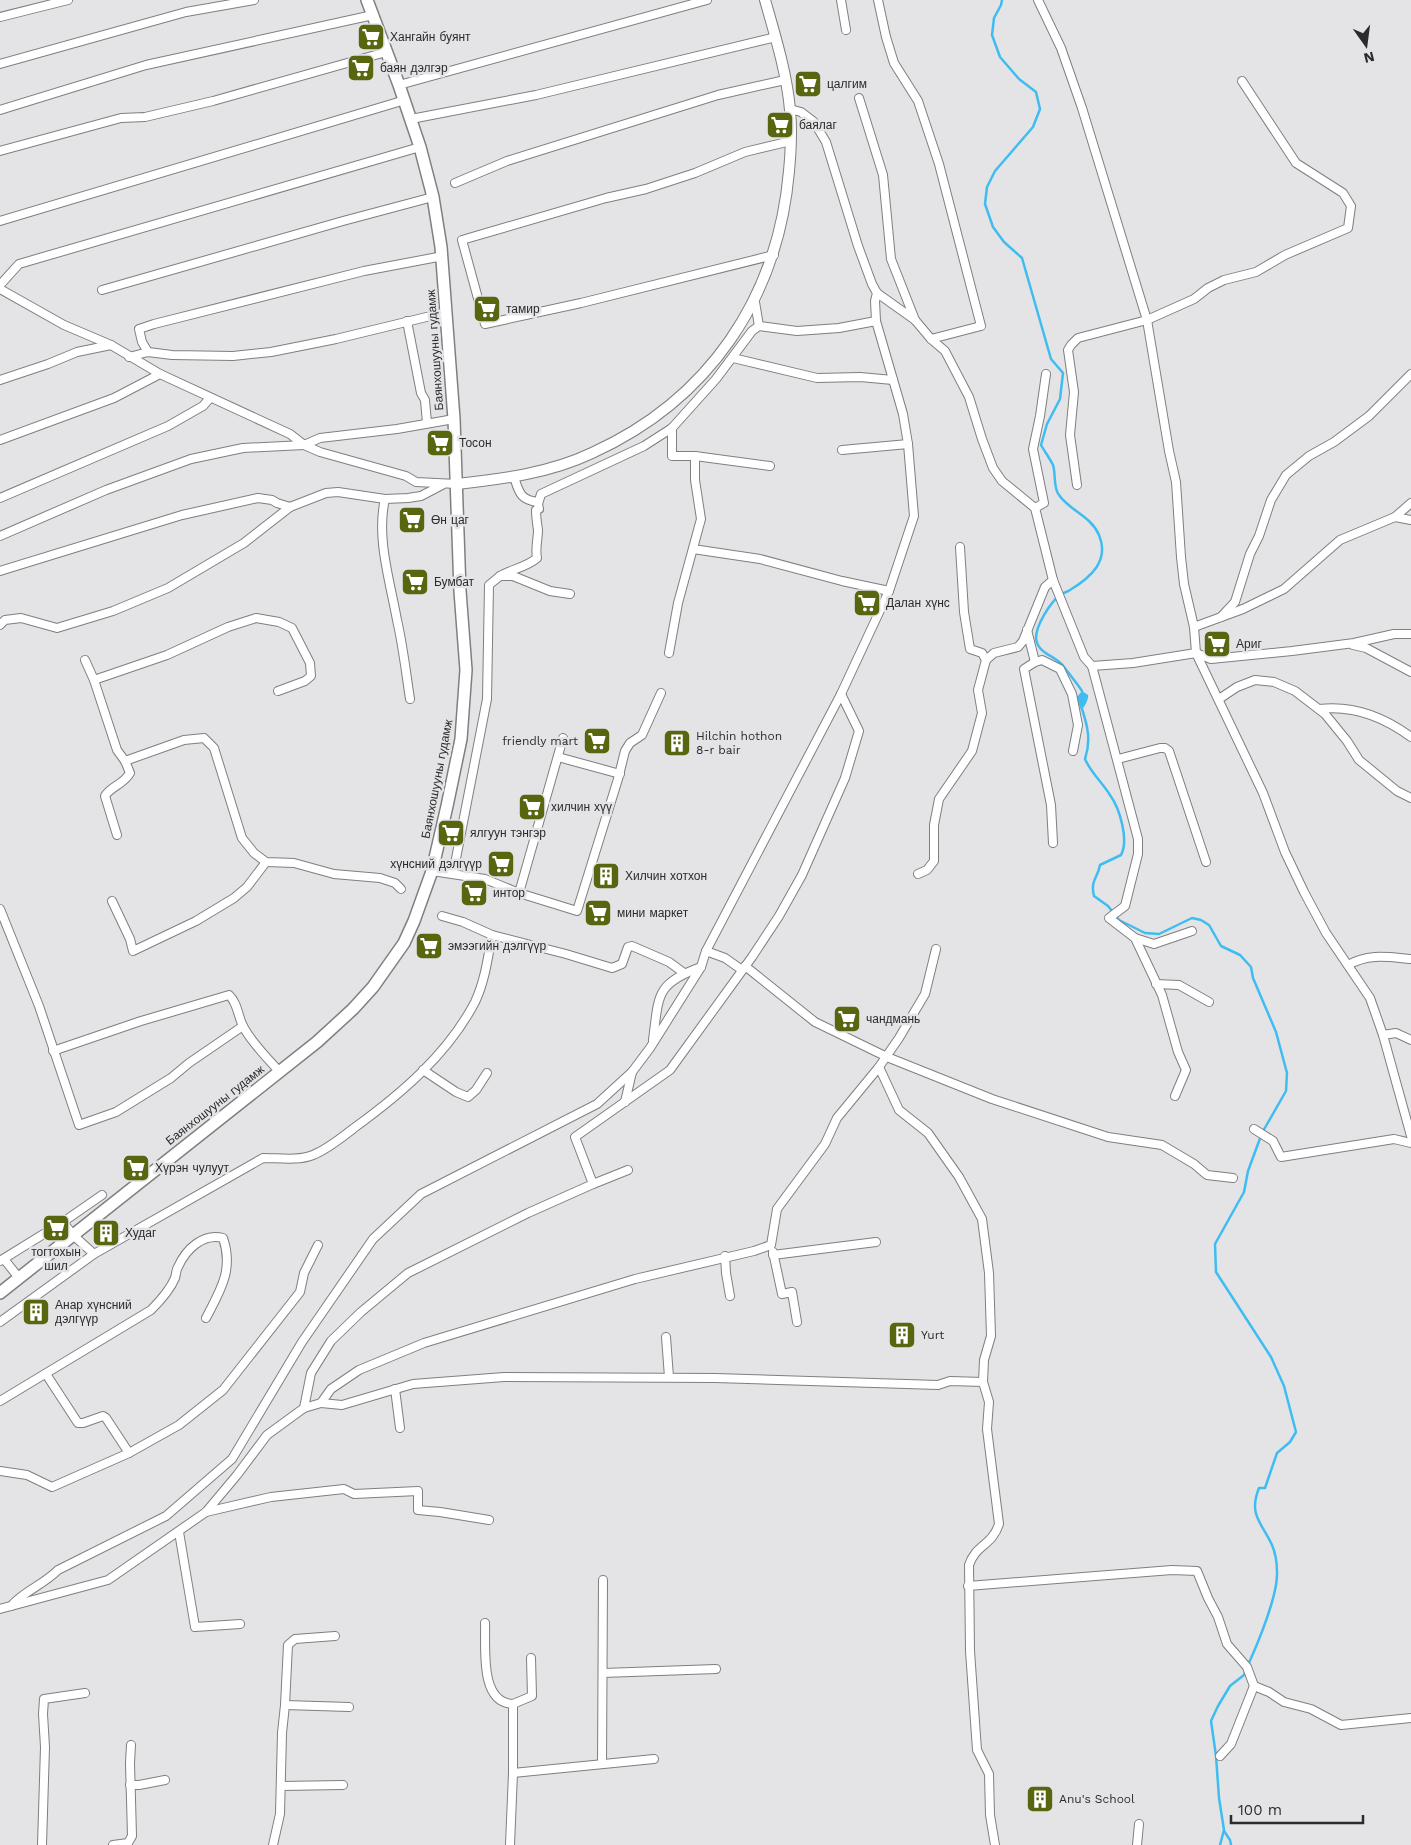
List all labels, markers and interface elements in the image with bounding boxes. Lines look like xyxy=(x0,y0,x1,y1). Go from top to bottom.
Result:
north arrow xyxy=(1341,20,1391,70)
supermarket icon: Хангайн буянт xyxy=(356,22,386,52)
place label: Хангайн буянт xyxy=(390,30,471,44)
text: N xyxy=(1362,49,1376,67)
supermarket icon: баян дэлгэр xyxy=(346,53,376,83)
place label: баян дэлгэр xyxy=(380,61,448,75)
supermarket icon: цалгим xyxy=(793,69,823,99)
place label: цалгим xyxy=(827,77,867,91)
supermarket icon: баялаг xyxy=(765,110,795,140)
place label: баялаг xyxy=(799,118,837,132)
street label: Баянхошууны гудамж xyxy=(424,289,446,411)
supermarket icon: тамир xyxy=(472,294,502,324)
place label: тамир xyxy=(506,302,540,316)
supermarket icon: Тосон xyxy=(425,428,455,458)
place label: Тосон xyxy=(459,436,492,450)
supermarket icon: Өн цаг xyxy=(397,505,427,535)
place label: Өн цаг xyxy=(431,513,470,527)
supermarket icon: Бумбат xyxy=(400,567,430,597)
place label: Бумбат xyxy=(434,575,475,589)
supermarket icon: Далан хүнс xyxy=(852,588,882,618)
place label: Далан хүнс xyxy=(886,596,950,610)
supermarket icon: Ариг xyxy=(1202,629,1232,659)
place label: Ариг xyxy=(1236,637,1262,651)
street label: Баянхошууны гудамж xyxy=(419,718,455,840)
supermarket icon: friendly mart xyxy=(582,726,612,756)
building icon: Hilchin hothon 8-r bair xyxy=(662,728,692,758)
place label: Hilchin hothon 8-r bair xyxy=(696,729,782,757)
place label: friendly mart xyxy=(502,734,578,748)
supermarket icon: хилчин хүү xyxy=(517,792,547,822)
place label: хилчин хүү xyxy=(551,800,612,814)
supermarket icon: ялгуун тэнгэр xyxy=(436,818,466,848)
place label: ялгуун тэнгэр xyxy=(470,826,546,840)
supermarket icon: хүнсний дэлгүүр xyxy=(486,849,516,879)
place label: хүнсний дэлгүүр xyxy=(390,857,482,871)
building icon: Хилчин хотхон xyxy=(591,861,621,891)
place label: Хилчин хотхон xyxy=(625,869,707,883)
supermarket icon: интор xyxy=(459,878,489,908)
place label: интор xyxy=(493,886,525,900)
supermarket icon: мини маркет xyxy=(583,898,613,928)
place label: мини маркет xyxy=(617,906,689,920)
supermarket icon: эмээгийн дэлгүүр xyxy=(414,931,444,961)
place label: эмээгийн дэлгүүр xyxy=(448,939,546,953)
supermarket icon: чандмань xyxy=(832,1004,862,1034)
place label: чандмань xyxy=(866,1012,920,1026)
street label: Баянхошууны гудамж xyxy=(163,1062,267,1148)
supermarket icon: Хүрэн чулуут xyxy=(121,1153,151,1183)
place label: Хүрэн чулуут xyxy=(155,1161,230,1175)
supermarket icon: тогтохын шил xyxy=(41,1213,71,1243)
building icon: Худаг xyxy=(91,1218,121,1248)
place label: Худаг xyxy=(125,1226,157,1240)
place label: тогтохын шил xyxy=(31,1245,81,1273)
building icon: Анар хүнсний дэлгүүр xyxy=(21,1297,51,1327)
place label: Анар хүнсний дэлгүүр xyxy=(55,1298,132,1326)
building icon: Yurt xyxy=(887,1320,917,1350)
place label: Yurt xyxy=(921,1328,944,1342)
building icon: Anu's School xyxy=(1025,1784,1055,1814)
place label: Anu's School xyxy=(1059,1792,1135,1806)
scale bar xyxy=(1231,1792,1364,1824)
text: 100 m xyxy=(1238,1801,1282,1819)

